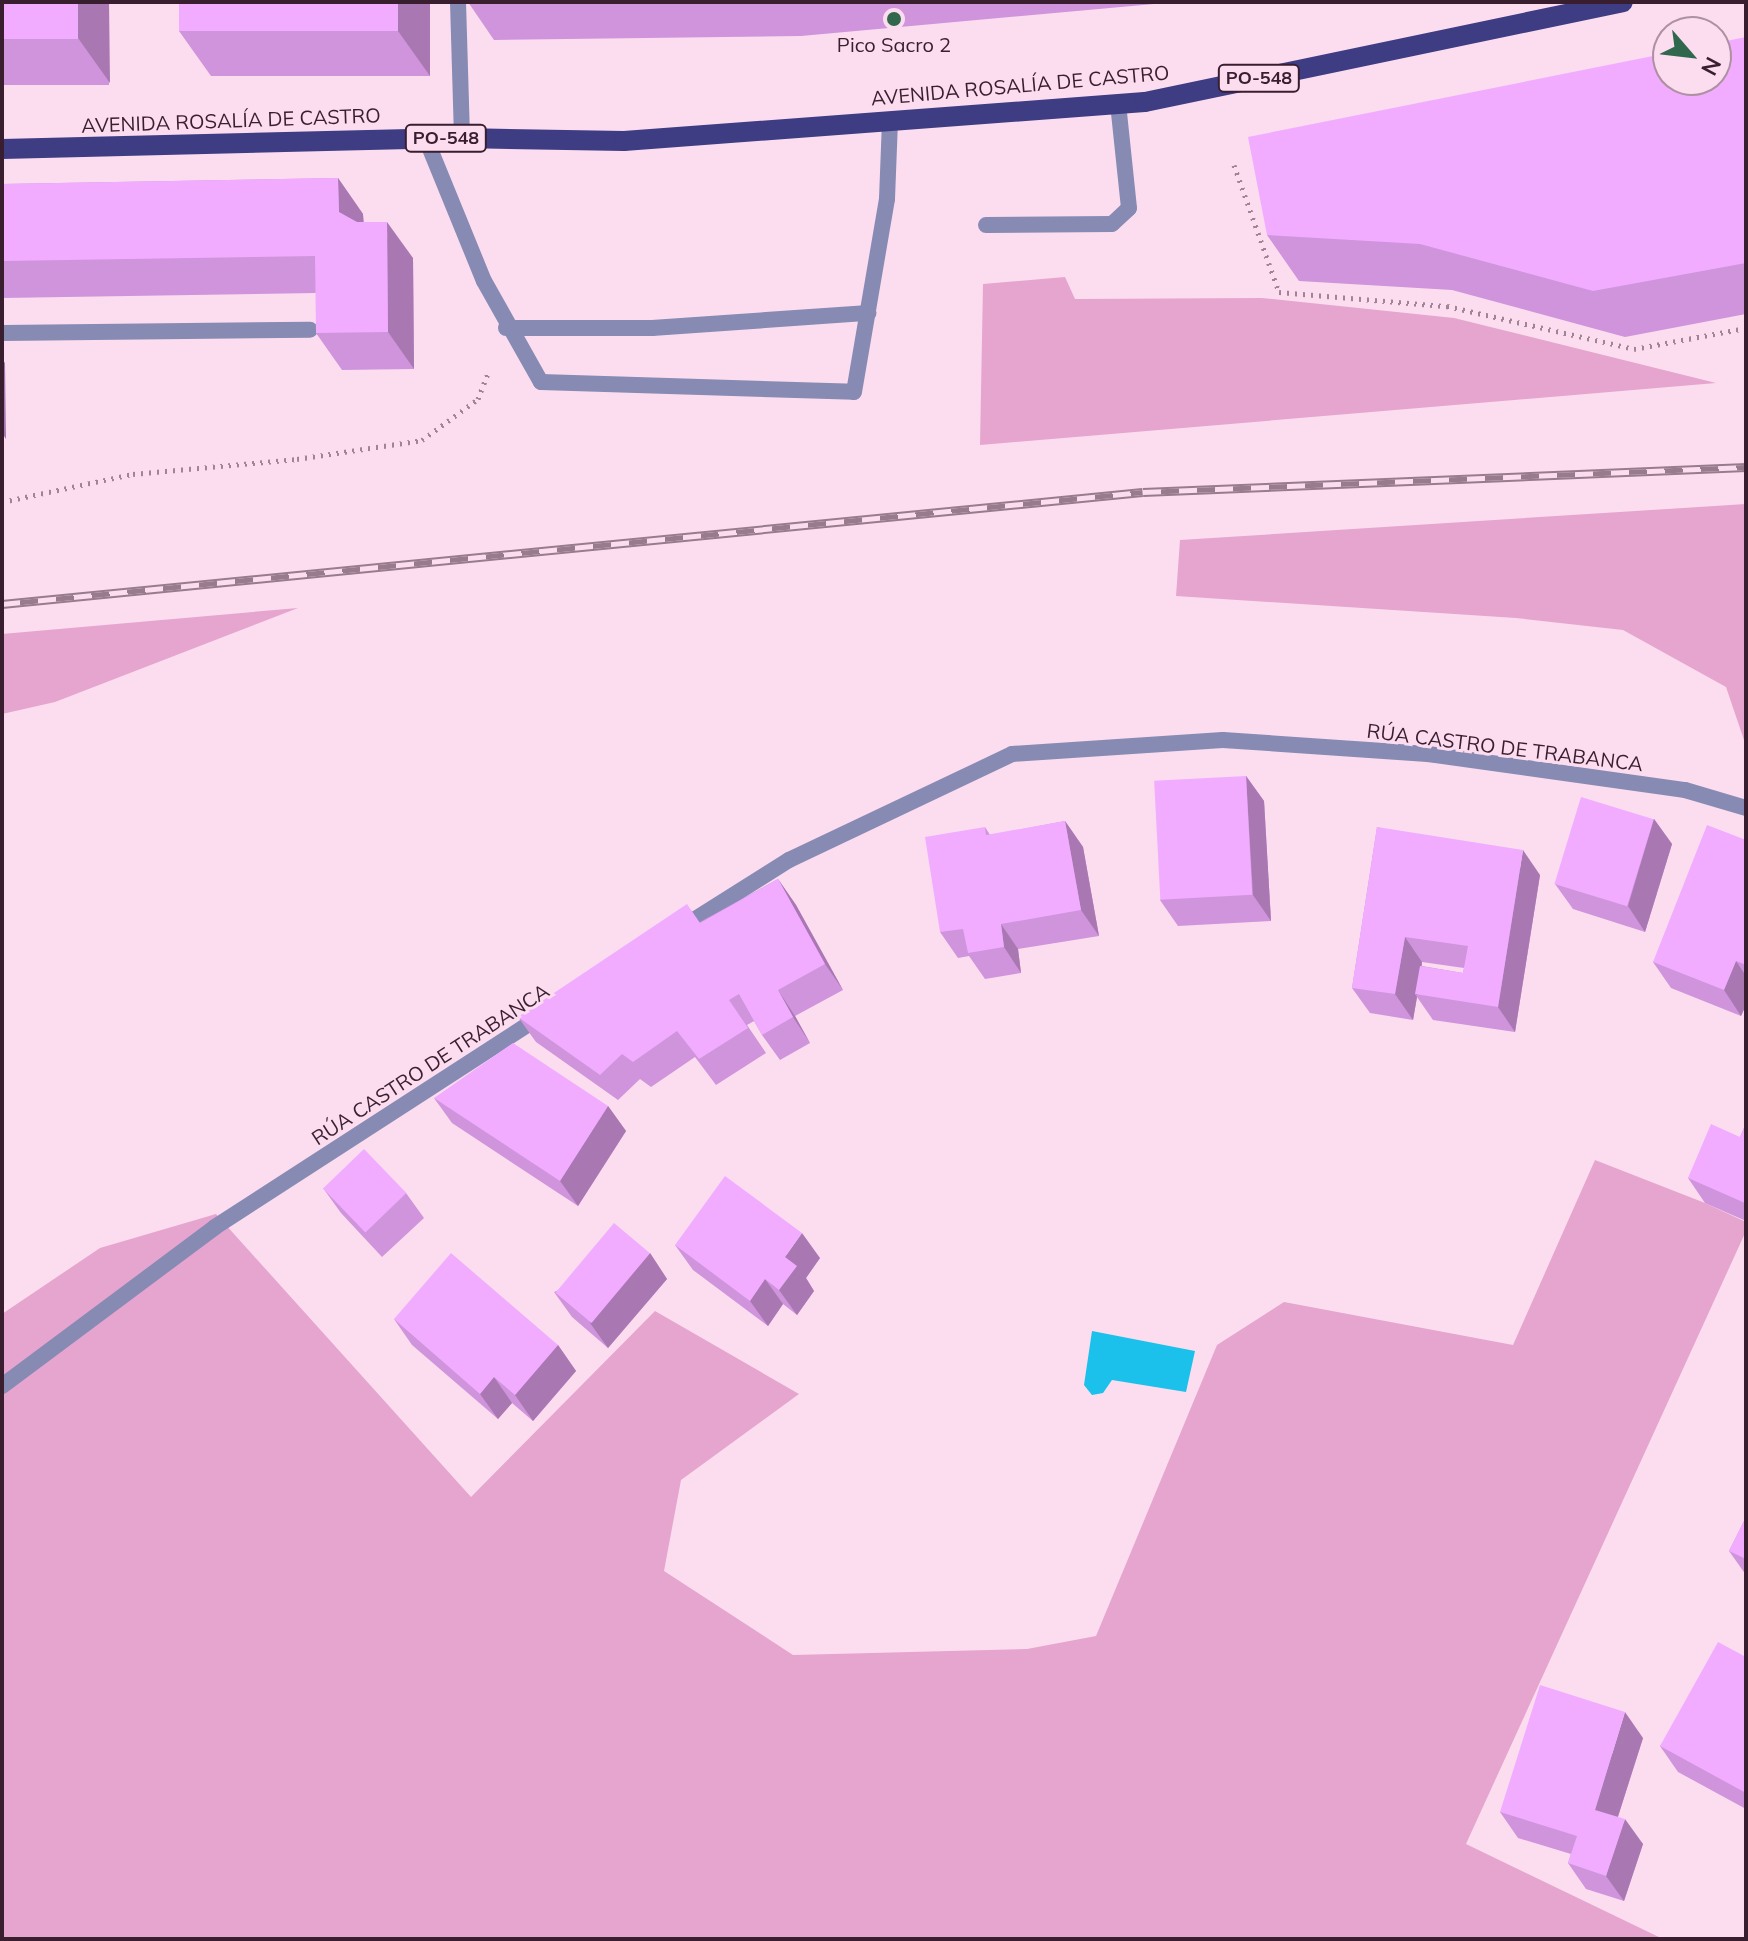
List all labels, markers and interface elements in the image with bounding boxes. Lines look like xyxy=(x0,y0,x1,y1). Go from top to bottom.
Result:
marker: Pico Sacro 2 xyxy=(885,10,903,28)
north arrow xyxy=(1652,16,1732,96)
place label: Pico Sacro 2 xyxy=(837,32,951,56)
text: N xyxy=(1695,52,1728,80)
street label: AVENIDA ROSALÍA DE CASTRO xyxy=(870,60,1170,110)
road number: PO-548 xyxy=(1217,64,1301,92)
street label: AVENIDA ROSALÍA DE CASTRO xyxy=(81,103,381,137)
road number: PO-548 xyxy=(404,124,488,152)
street label: RÚA CASTRO DE TRABANCA xyxy=(1365,718,1645,776)
street label: RÚA CASTRO DE TRABANCA xyxy=(307,978,553,1150)

